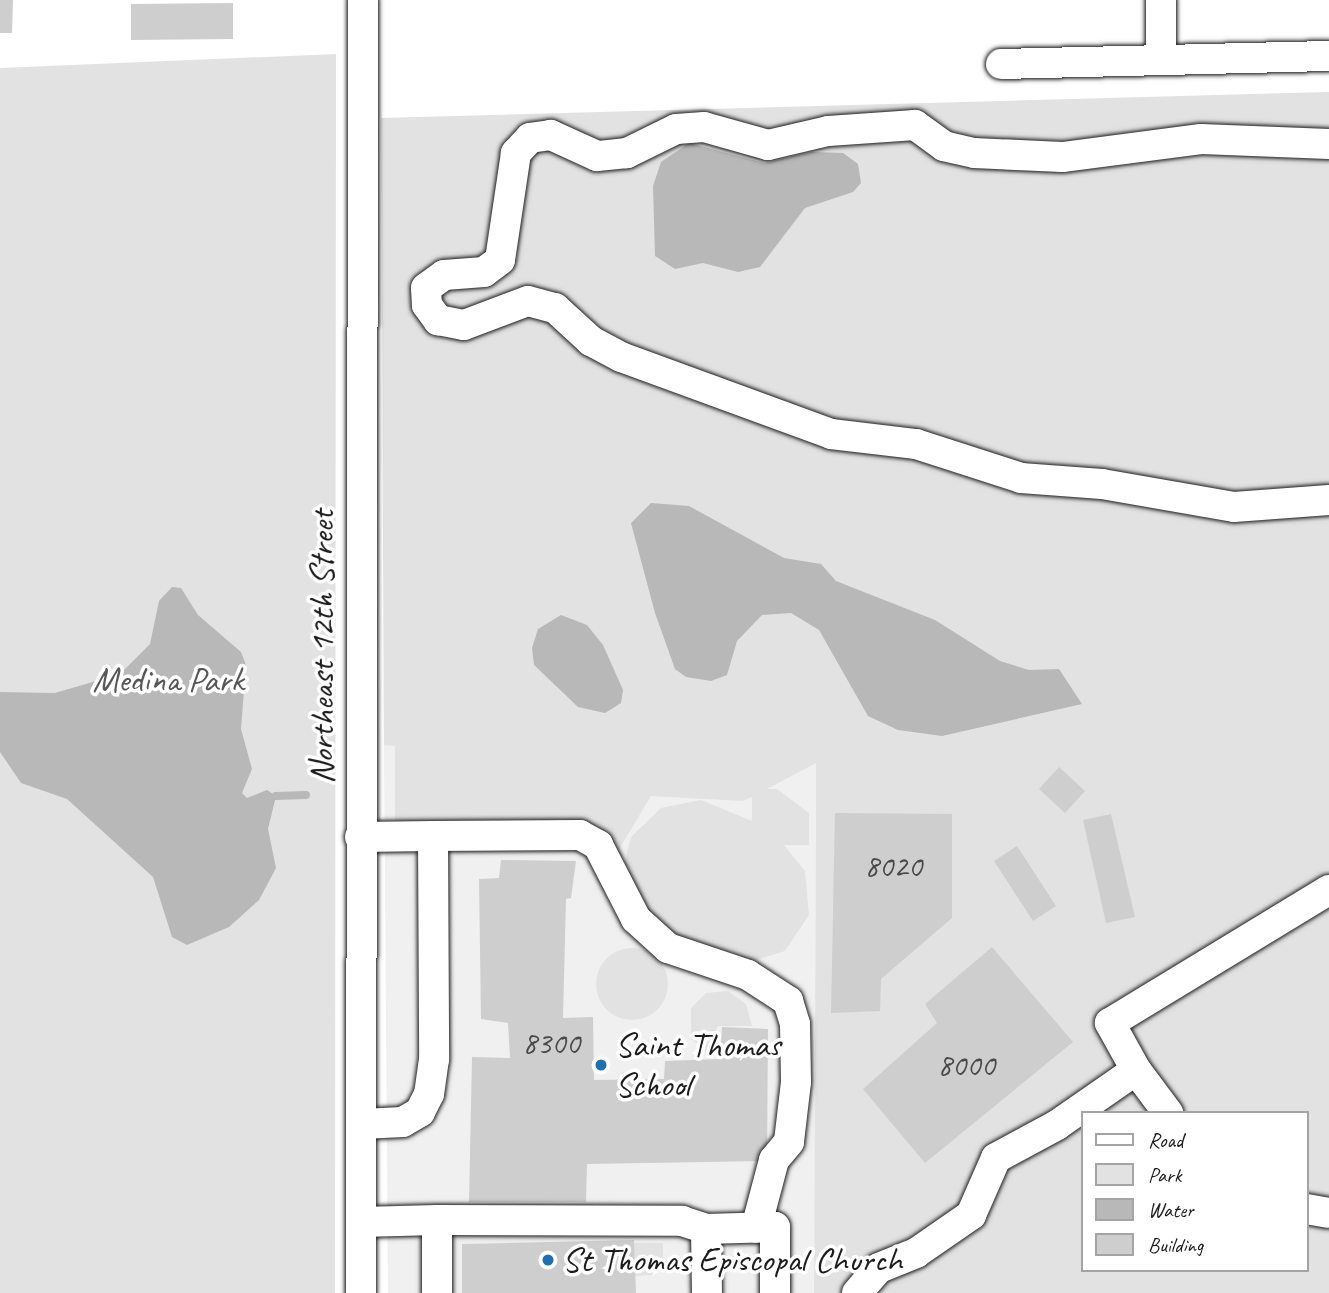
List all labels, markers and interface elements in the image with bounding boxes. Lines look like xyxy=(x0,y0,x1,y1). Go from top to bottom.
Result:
street label: Northeast 12th Street xyxy=(301,510,343,784)
park label: Medina Park xyxy=(93,659,243,701)
house number: 8020 xyxy=(864,847,922,885)
house number: 8300 xyxy=(522,1024,580,1062)
place label: Saint Thomas School xyxy=(615,1024,782,1106)
house number: 8000 xyxy=(937,1046,995,1084)
marker: Saint Thomas School xyxy=(593,1057,609,1073)
legend xyxy=(1080,1111,1308,1272)
text: Road xyxy=(1148,1127,1183,1153)
text: Park xyxy=(1148,1162,1181,1188)
text: Water xyxy=(1148,1197,1194,1223)
text: Building xyxy=(1148,1232,1203,1258)
place label: St Thomas Episcopal Church xyxy=(562,1239,906,1281)
marker: St Thomas Episcopal Church xyxy=(540,1252,556,1268)

